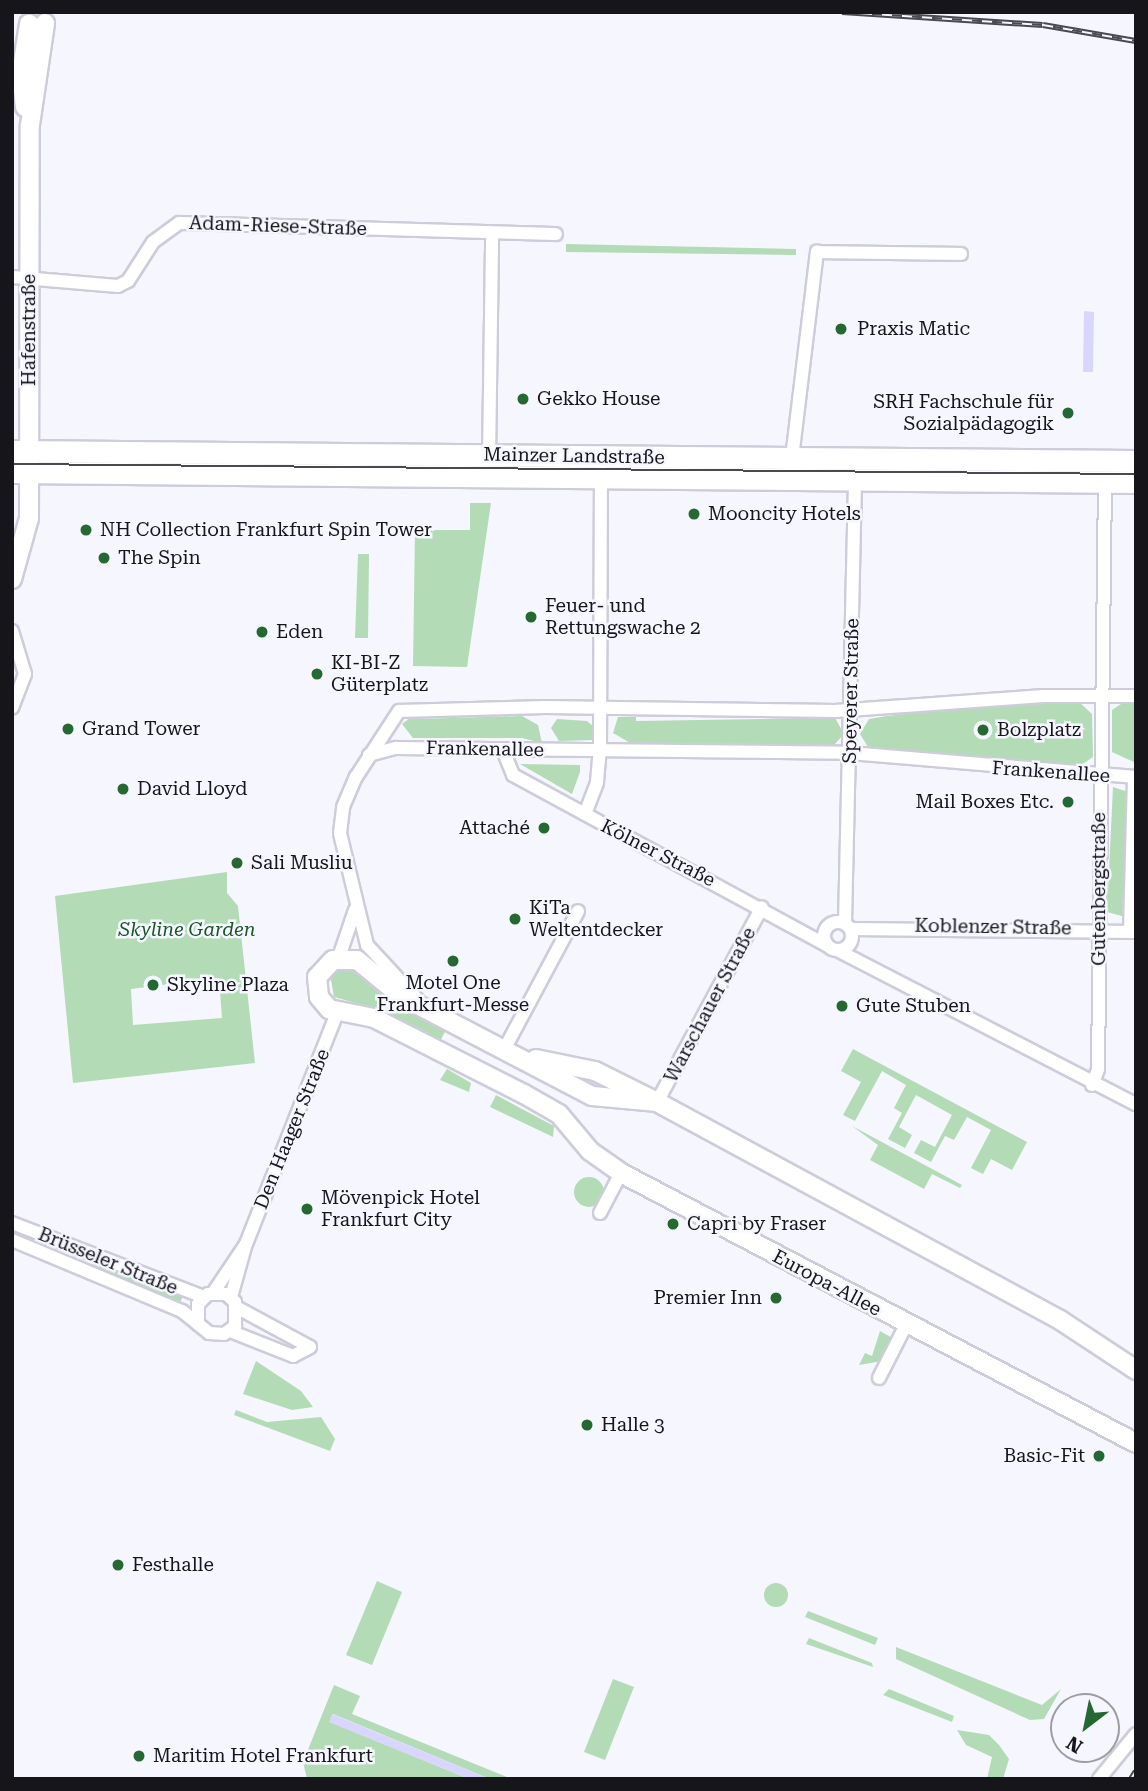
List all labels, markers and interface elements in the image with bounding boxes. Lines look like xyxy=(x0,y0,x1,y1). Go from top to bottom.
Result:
street label: Adam-Riese-Straße xyxy=(189,212,367,240)
street label: Hafenstraße xyxy=(18,274,40,386)
place label: Praxis Matic xyxy=(857,318,970,340)
marker: Praxis Matic xyxy=(831,319,851,339)
place label: Gekko House xyxy=(537,388,660,410)
marker: Gekko House xyxy=(515,391,531,407)
place label: SRH Fachschule für Sozialpädagogik xyxy=(873,391,1054,435)
marker: SRH Fachschule für Sozialpädagogik xyxy=(1060,405,1076,421)
street label: Mainzer Landstraße xyxy=(483,443,665,469)
place label: Mooncity Hotels xyxy=(708,503,861,525)
marker: Mooncity Hotels xyxy=(686,506,702,522)
place label: NH Collection Frankfurt Spin Tower xyxy=(100,519,432,541)
marker: NH Collection Frankfurt Spin Tower xyxy=(78,522,94,538)
place label: The Spin xyxy=(118,547,201,569)
marker: The Spin xyxy=(96,550,112,566)
place label: Feuer- und Rettungswache 2 xyxy=(545,595,701,639)
marker: Feuer- und Rettungswache 2 xyxy=(523,609,539,625)
street label: Speyerer Straße xyxy=(838,618,864,764)
place label: Eden xyxy=(276,621,323,643)
marker: Eden xyxy=(254,624,270,640)
place label: KI-BI-Z Güterplatz xyxy=(331,652,428,696)
marker: KI-BI-Z Güterplatz xyxy=(309,666,325,682)
place label: Grand Tower xyxy=(82,718,200,740)
place label: Bolzplatz xyxy=(997,719,1081,741)
marker: Grand Tower xyxy=(60,721,76,737)
marker: Bolzplatz xyxy=(975,722,991,738)
street label: Frankenallee xyxy=(426,737,544,761)
street label: Frankenallee xyxy=(991,757,1111,787)
place label: David Lloyd xyxy=(137,778,248,800)
marker: David Lloyd xyxy=(115,781,131,797)
place label: Mail Boxes Etc. xyxy=(916,791,1054,813)
marker: Mail Boxes Etc. xyxy=(1060,794,1076,810)
street label: Gutenbergstraße xyxy=(1088,812,1110,966)
street label: Kölner Straße xyxy=(597,814,719,892)
place label: Attaché xyxy=(459,817,530,839)
marker: Attaché xyxy=(536,820,552,836)
place label: Sali Musliu xyxy=(251,852,353,874)
marker: Sali Musliu xyxy=(229,855,245,871)
place label: KiTa Weltentdecker xyxy=(529,897,663,941)
marker: KiTa Weltentdecker xyxy=(507,911,523,927)
street label: Koblenzer Straße xyxy=(914,914,1072,940)
park label: Skyline Garden xyxy=(119,919,255,941)
street label: Warschauer Straße xyxy=(659,923,761,1087)
marker: Motel One Frankfurt-Messe xyxy=(445,953,461,969)
place label: Motel One Frankfurt-Messe xyxy=(377,972,529,1016)
place label: Skyline Plaza xyxy=(167,974,289,996)
marker: Skyline Plaza xyxy=(145,977,161,993)
place label: Gute Stuben xyxy=(856,995,971,1017)
marker: Gute Stuben xyxy=(834,998,850,1014)
street label: Den Haager Straße xyxy=(249,1046,335,1212)
place label: Mövenpick Hotel Frankfurt City xyxy=(321,1187,480,1231)
marker: Mövenpick Hotel Frankfurt City xyxy=(299,1201,315,1217)
place label: Capri by Fraser xyxy=(687,1213,826,1235)
marker: Capri by Fraser xyxy=(665,1216,681,1232)
street label: Brüsseler Straße xyxy=(35,1223,181,1299)
street label: Europa-Allee xyxy=(769,1245,885,1321)
place label: Premier Inn xyxy=(654,1287,762,1309)
marker: Premier Inn xyxy=(768,1290,784,1306)
place label: Halle 3 xyxy=(601,1414,665,1436)
marker: Halle 3 xyxy=(579,1417,595,1433)
place label: Basic-Fit xyxy=(1003,1445,1085,1467)
marker: Basic-Fit xyxy=(1091,1448,1107,1464)
place label: Festhalle xyxy=(132,1554,214,1576)
marker: Festhalle xyxy=(110,1557,126,1573)
north arrow xyxy=(1050,1693,1120,1763)
text: N xyxy=(1062,1731,1087,1758)
place label: Maritim Hotel Frankfurt xyxy=(153,1745,373,1767)
marker: Maritim Hotel Frankfurt xyxy=(131,1748,147,1764)

